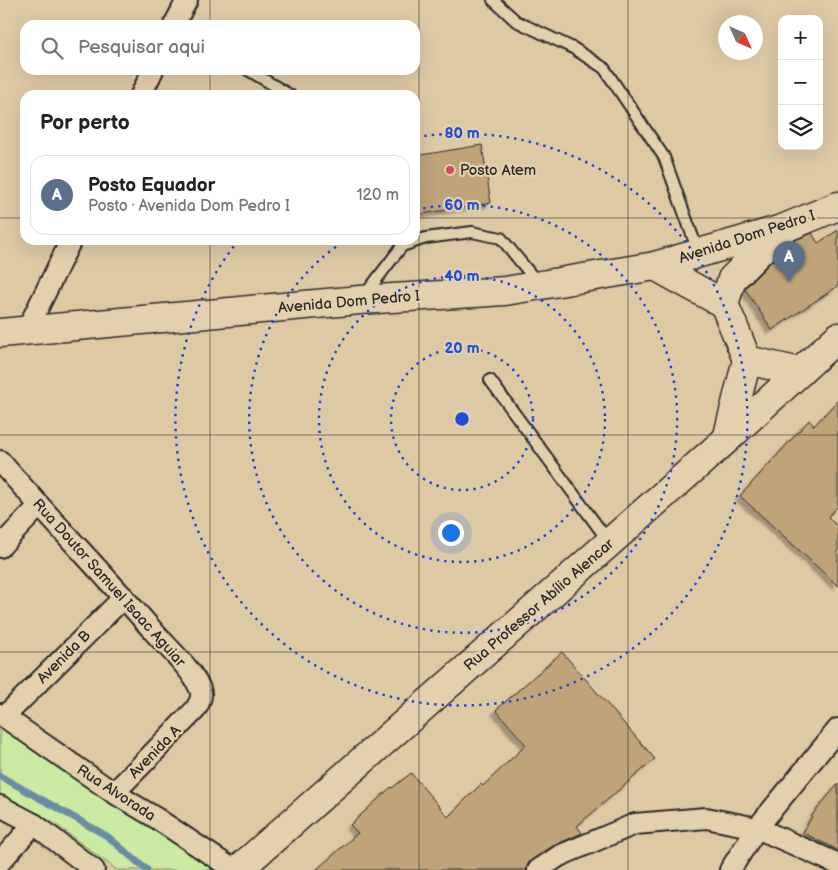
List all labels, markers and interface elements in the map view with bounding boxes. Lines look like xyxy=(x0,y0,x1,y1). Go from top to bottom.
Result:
north arrow xyxy=(718,15,763,60)
map controls xyxy=(778,15,823,150)
button: + xyxy=(778,15,823,60)
search box xyxy=(20,20,420,75)
icon: search xyxy=(38,34,66,62)
text: Pesquisar aqui xyxy=(78,36,205,59)
button: − xyxy=(778,60,823,105)
button: layers xyxy=(778,105,823,150)
text: Por perto xyxy=(40,110,130,135)
text: 80 m xyxy=(444,124,480,143)
place label: Posto Atem xyxy=(460,161,536,180)
marker: Posto Atem xyxy=(444,164,456,176)
text: Posto Equador xyxy=(88,174,215,197)
text: A xyxy=(52,186,62,205)
text: 120 m xyxy=(356,186,399,205)
text: 60 m xyxy=(444,196,480,215)
text: Posto · Avenida Dom Pedro I xyxy=(88,197,290,216)
street label: Avenida Dom Pedro I xyxy=(677,206,817,268)
pin: A xyxy=(773,241,805,282)
text: 40 m xyxy=(444,267,480,286)
street label: Avenida Dom Pedro I xyxy=(277,286,421,318)
text: 20 m xyxy=(445,339,480,358)
centre of rings xyxy=(453,410,471,428)
street label: Rua Doutor Samuel Isaac Aguiar xyxy=(28,495,190,671)
your location xyxy=(438,520,464,546)
street label: Rua Professor Abílio Alencar xyxy=(460,534,618,675)
street label: Avenida B xyxy=(33,626,95,688)
street label: Avenida A xyxy=(125,721,186,783)
street label: Rua Alvorada xyxy=(73,760,159,826)

